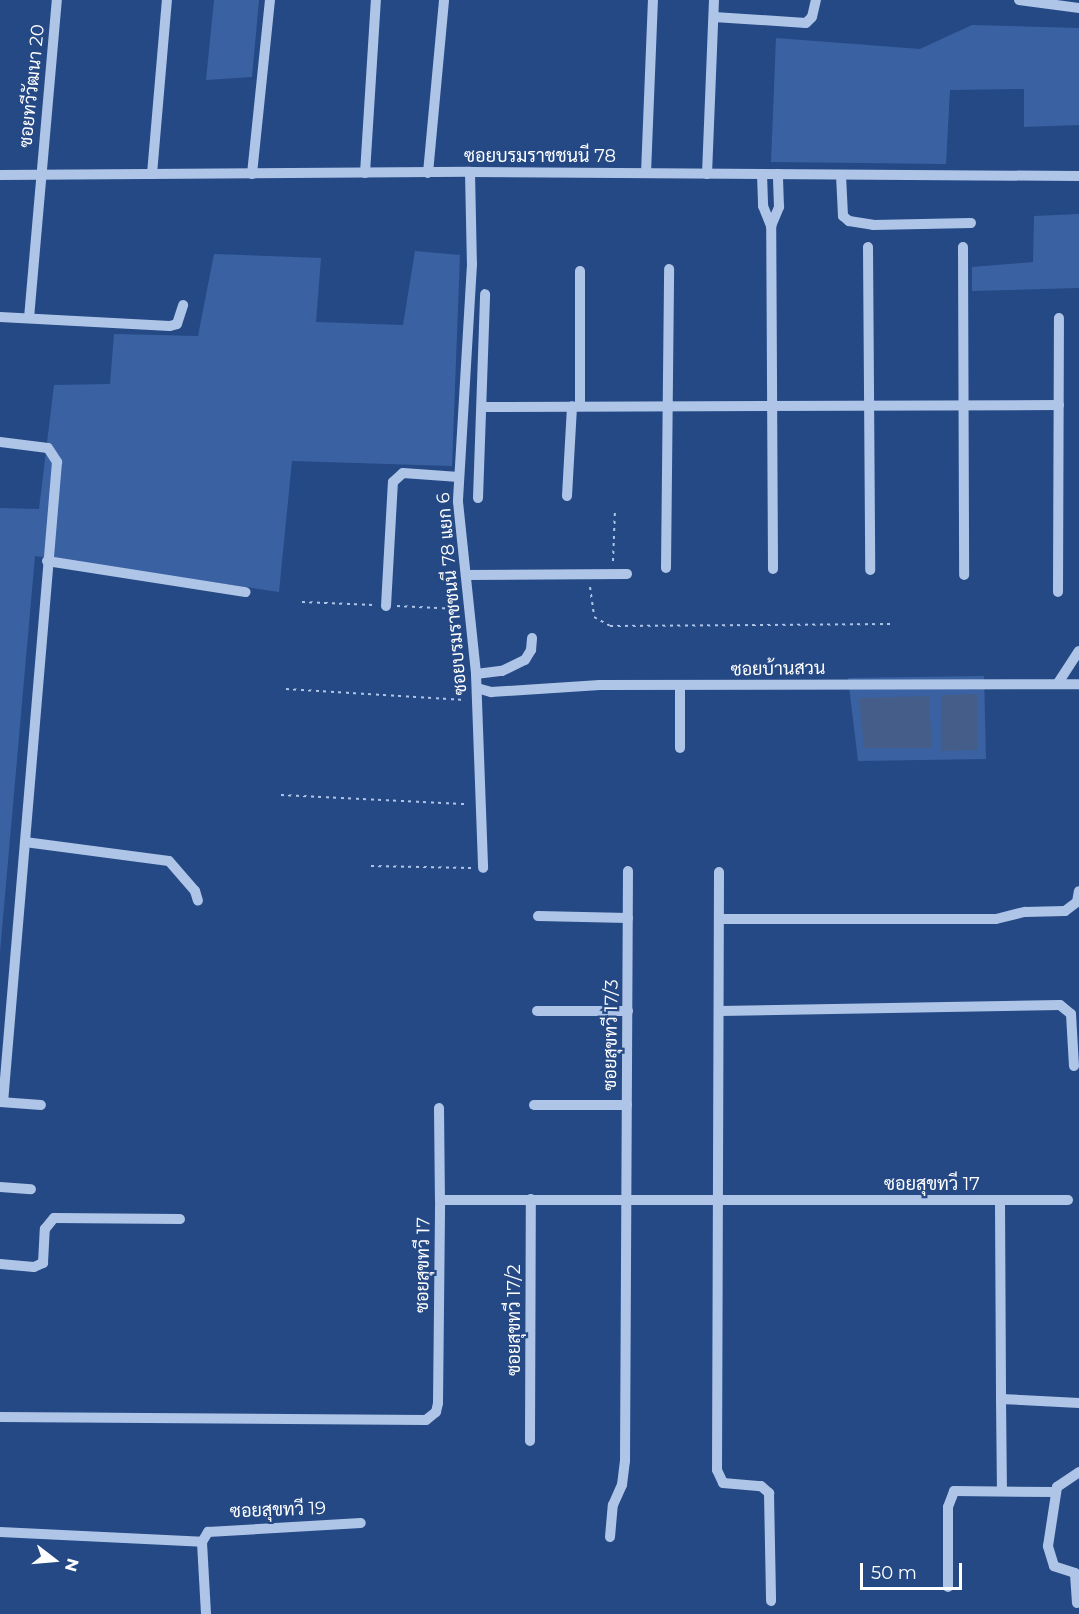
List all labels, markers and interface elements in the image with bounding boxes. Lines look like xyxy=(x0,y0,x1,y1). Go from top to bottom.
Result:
street label: ซอยทวีวัฒนา 20 xyxy=(15,23,49,149)
street label: ซอยบรมราชชนนี 78 xyxy=(464,145,616,167)
street label: ซอยบรมราชชนนี 78 แยก 6 xyxy=(432,492,472,696)
street label: ซอยบ้านสวน xyxy=(730,657,826,681)
street label: ซอยสุขทวี 17/3 xyxy=(599,979,623,1091)
street label: ซอยสุขทวี 17 xyxy=(884,1173,980,1195)
street label: ซอยสุขทวี 17 xyxy=(411,1217,435,1313)
street label: ซอยสุขทวี 17/2 xyxy=(503,1264,525,1376)
street label: ซอยสุขทวี 19 xyxy=(230,1498,326,1522)
north arrow xyxy=(24,1530,84,1590)
scale bar xyxy=(863,1551,965,1589)
text: N xyxy=(61,1556,83,1574)
text: 50 m xyxy=(871,1562,917,1584)

